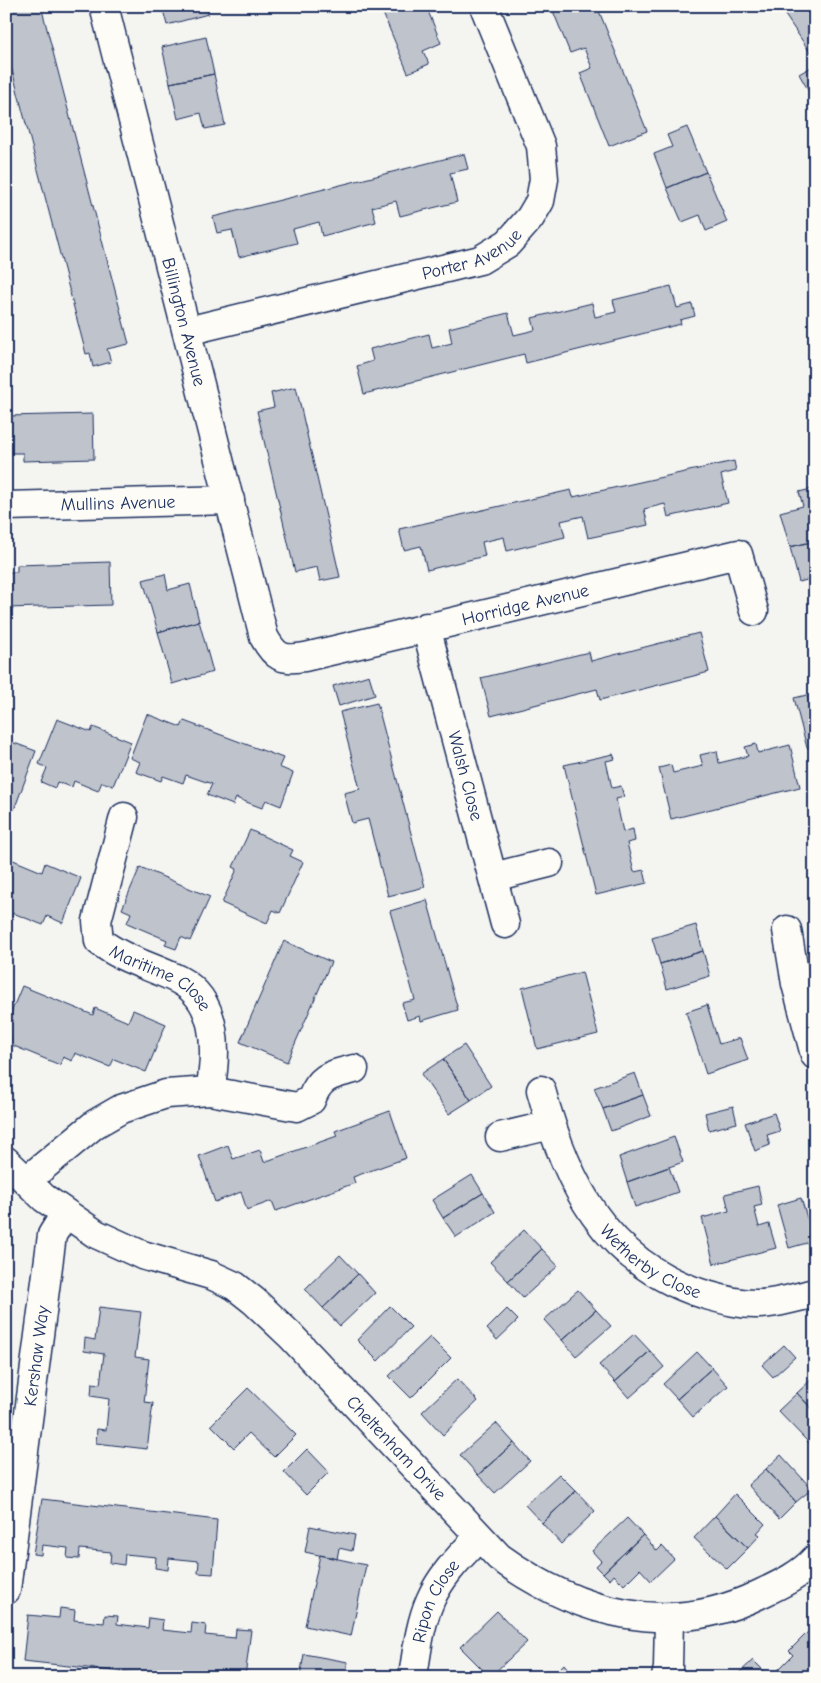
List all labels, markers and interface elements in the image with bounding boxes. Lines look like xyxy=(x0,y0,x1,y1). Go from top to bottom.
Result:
street label: Porter Avenue xyxy=(420,225,527,285)
street label: Billington Avenue xyxy=(157,256,210,389)
street label: Mullins Avenue xyxy=(60,491,176,516)
street label: Horridge Avenue xyxy=(460,580,591,630)
street label: Walsh Close xyxy=(443,729,487,823)
street label: Maritime Close xyxy=(106,941,215,1015)
street label: Wetherby Close xyxy=(595,1220,704,1304)
street label: Kershaw Way xyxy=(20,1304,54,1408)
street label: Cheltenham Drive xyxy=(342,1392,450,1505)
street label: Ripon Close xyxy=(408,1555,464,1645)

